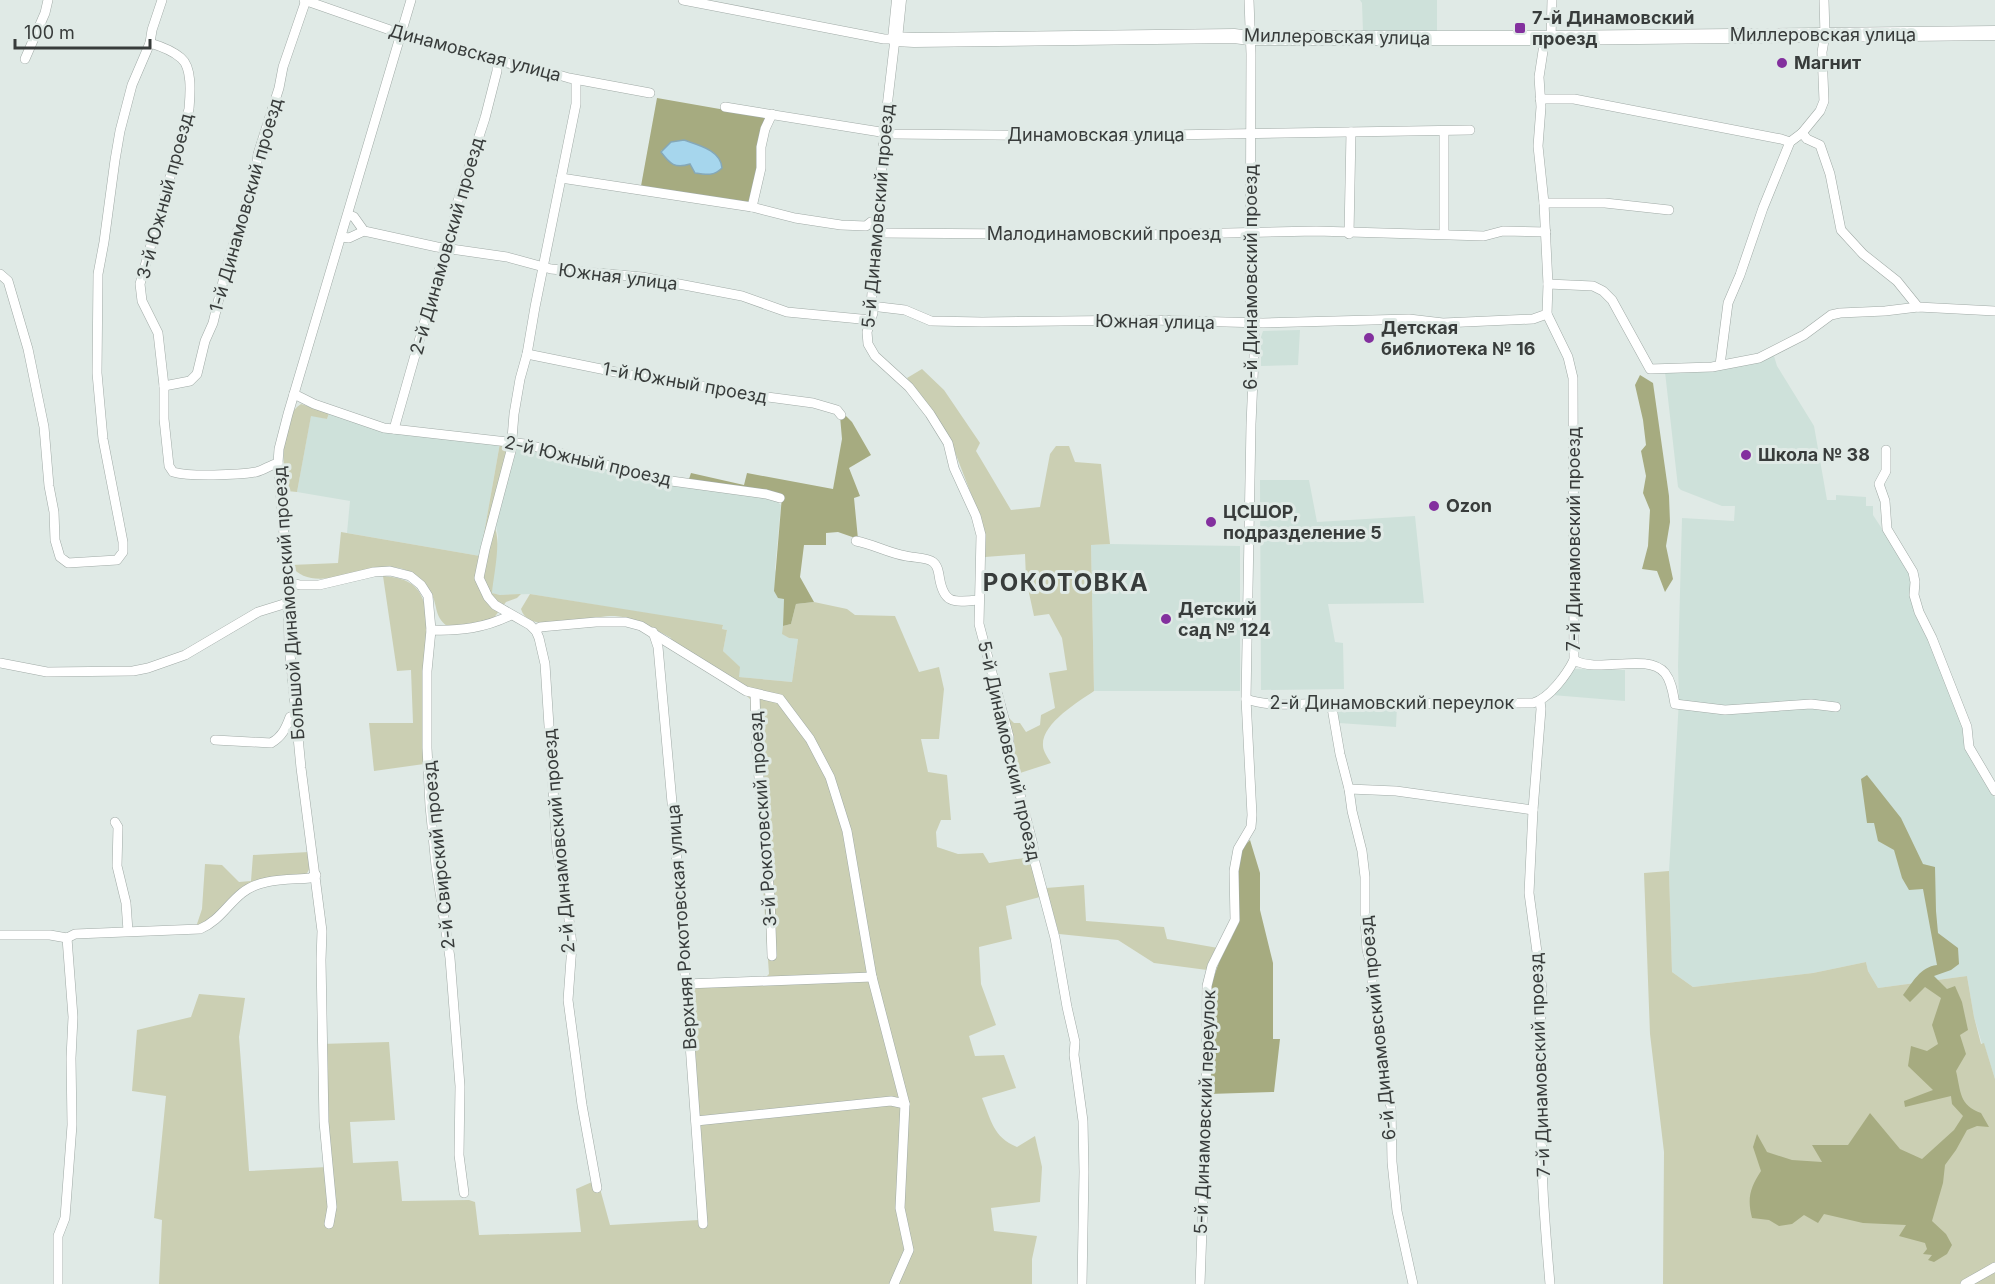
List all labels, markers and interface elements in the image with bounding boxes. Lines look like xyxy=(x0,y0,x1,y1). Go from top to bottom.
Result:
place label: 7-й Динамовский проезд xyxy=(1532,7,1694,49)
scale bar xyxy=(15,12,150,50)
street label: Динамовская улица xyxy=(387,19,563,86)
marker: 7-й Динамовский проезд xyxy=(1513,21,1527,35)
text: 100 m xyxy=(24,22,75,43)
street label: Миллеровская улица xyxy=(1244,24,1430,49)
street label: Миллеровская улица xyxy=(1730,24,1916,45)
place label: Магнит xyxy=(1794,52,1861,73)
marker: Магнит xyxy=(1775,56,1789,70)
street label: 1-й Динамовский проезд xyxy=(205,95,286,314)
street label: 5-й Динамовский проезд xyxy=(857,103,898,329)
street label: 3-й Южный проезд xyxy=(132,111,197,281)
street label: Динамовская улица xyxy=(1007,124,1185,145)
street label: 2-й Динамовский проезд xyxy=(405,135,488,357)
street label: 6-й Динамовский проезд xyxy=(1240,164,1261,390)
street label: Малодинамовский проезд xyxy=(987,223,1221,244)
street label: Южная улица xyxy=(557,259,679,294)
street label: Южная улица xyxy=(1095,310,1215,333)
place label: Детская библиотека № 16 xyxy=(1381,317,1536,359)
marker: Детская библиотека № 16 xyxy=(1362,331,1376,345)
street label: 1-й Южный проезд xyxy=(601,358,769,407)
street label: 7-й Динамовский проезд xyxy=(1563,427,1584,651)
street label: 2-й Южный проезд xyxy=(503,431,674,490)
place label: Школа № 38 xyxy=(1758,444,1870,465)
marker: Школа № 38 xyxy=(1739,448,1753,462)
street label: Большой Динамовский проезд xyxy=(268,465,309,741)
place label: Ozon xyxy=(1446,495,1492,516)
marker: Ozon xyxy=(1427,499,1441,513)
place label: ЦСШОР, подразделение 5 xyxy=(1223,501,1382,543)
marker: ЦСШОР, подразделение 5 xyxy=(1204,515,1218,529)
district label: РОКОТОВКА xyxy=(983,568,1149,597)
place label: Детский сад № 124 xyxy=(1178,598,1271,640)
marker: Детский сад № 124 xyxy=(1159,612,1173,626)
street label: 5-й Динамовский проезд xyxy=(974,639,1045,863)
street label: 2-й Динамовский переулок xyxy=(1270,692,1515,713)
street label: 3-й Рокотовский проезд xyxy=(744,711,781,927)
street label: 2-й Динамовский проезд xyxy=(538,728,579,954)
street label: 2-й Свирский проезд xyxy=(418,760,459,950)
street label: Верхняя Рокотовская улица xyxy=(662,804,701,1051)
street label: 6-й Динамовский проезд xyxy=(1355,915,1400,1141)
street label: 7-й Динамовский проезд xyxy=(1525,952,1554,1178)
street label: 5-й Динамовский переулок xyxy=(1190,989,1219,1235)

